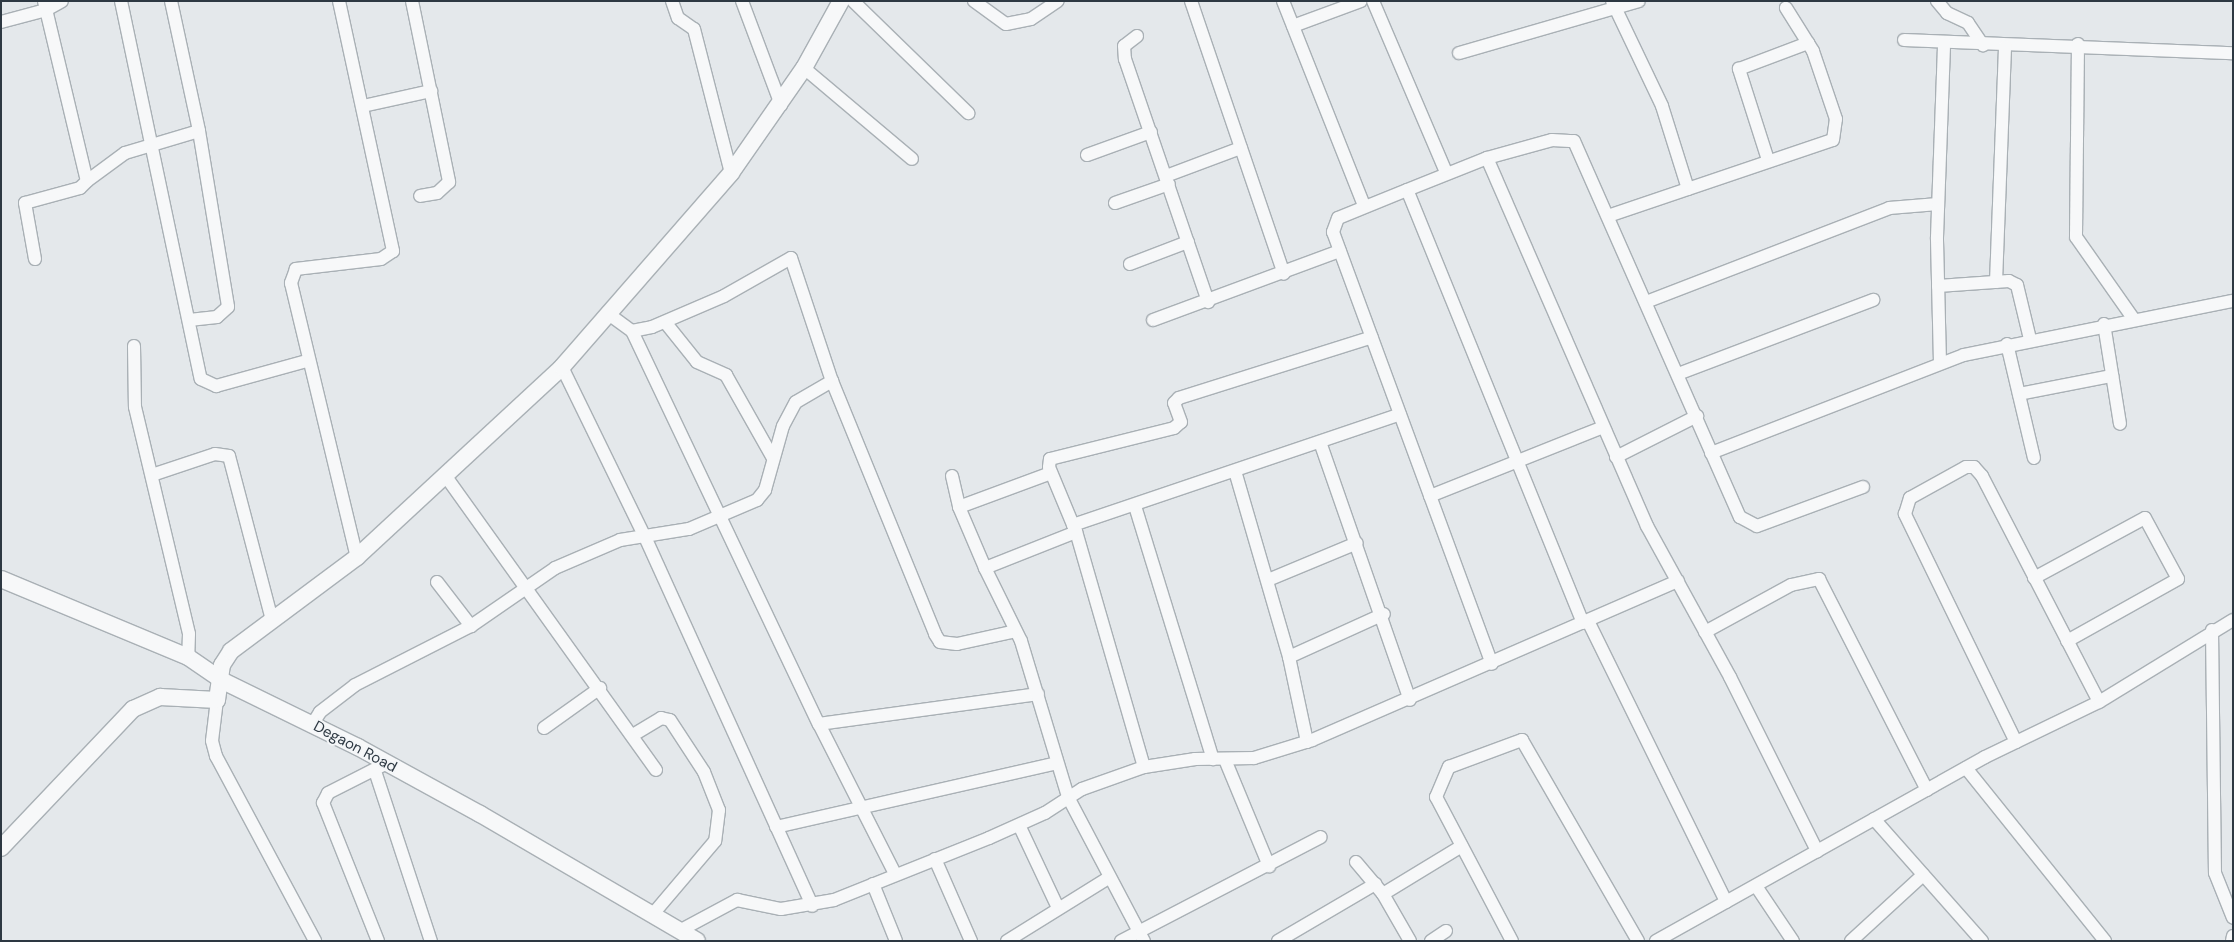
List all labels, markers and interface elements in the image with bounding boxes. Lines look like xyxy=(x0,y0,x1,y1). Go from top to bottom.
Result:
street label: Degaon Road xyxy=(310,718,400,776)

